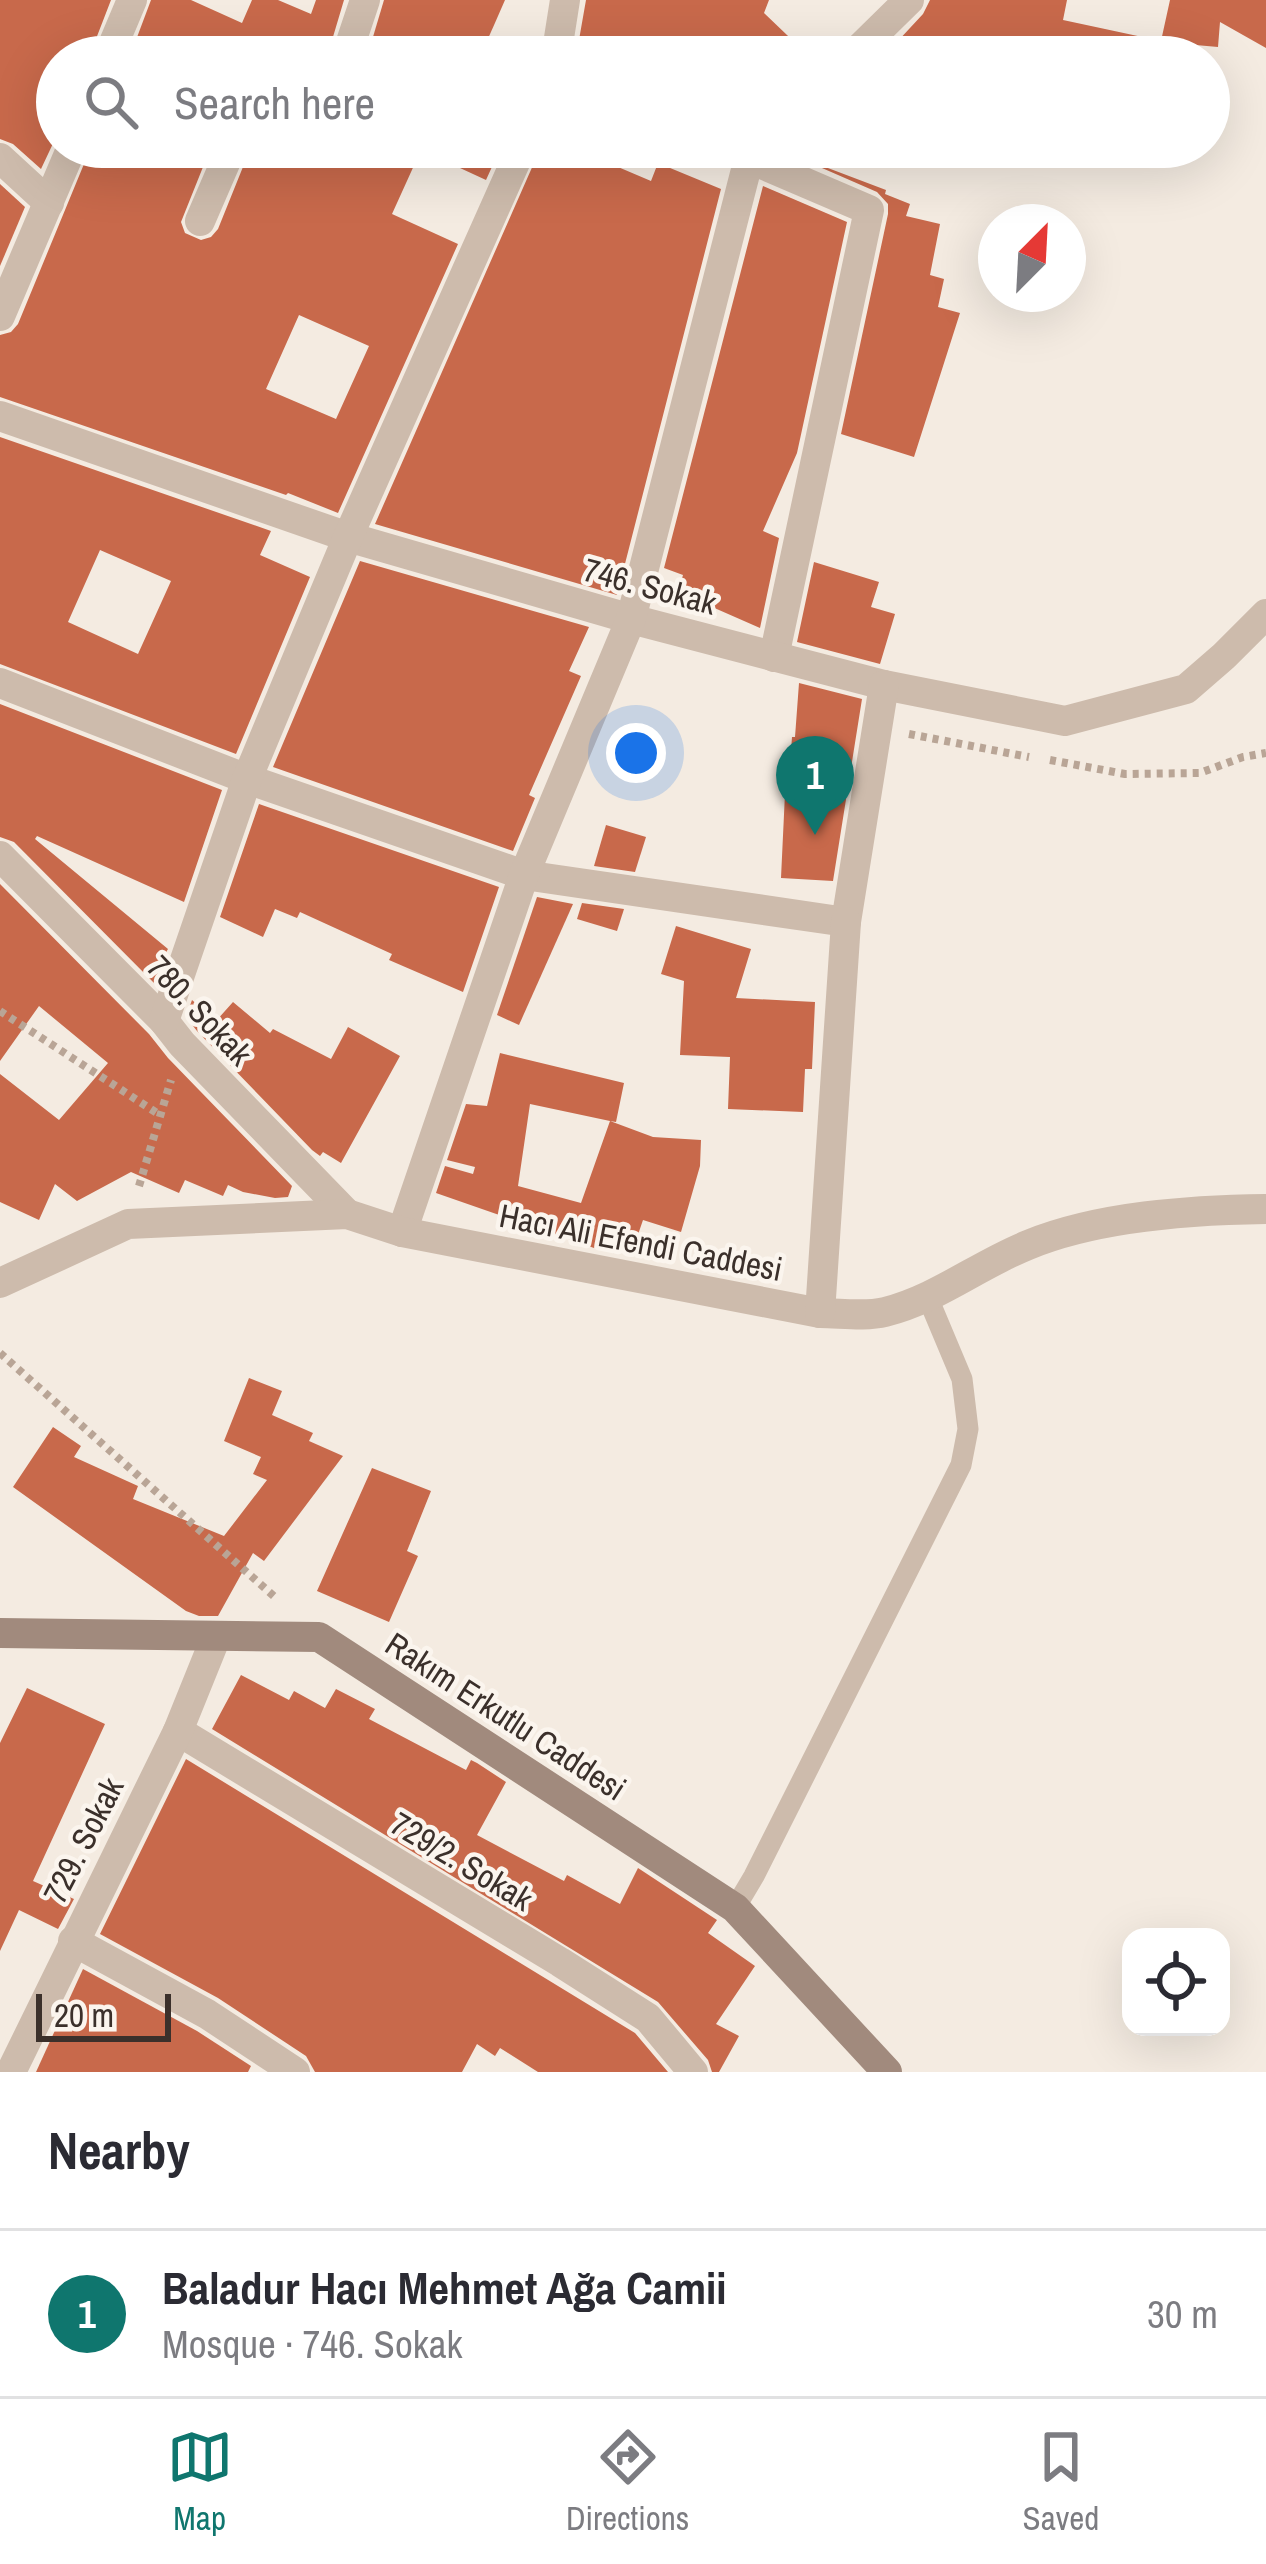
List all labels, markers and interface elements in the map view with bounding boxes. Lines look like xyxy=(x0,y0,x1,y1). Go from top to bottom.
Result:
search box xyxy=(36,36,1230,168)
icon: search xyxy=(78,69,144,135)
text: Search here xyxy=(174,72,375,133)
north arrow xyxy=(978,204,1086,312)
street label: 746. Sokak xyxy=(579,547,722,625)
your location xyxy=(606,723,666,783)
pin: 1 xyxy=(776,736,854,835)
street label: 780. Sokak xyxy=(138,945,263,1075)
street label: Hacı Ali Efendi Caddesi xyxy=(496,1193,786,1291)
street label: Rakım Erkutlu Caddesi xyxy=(377,1622,635,1810)
street label: 729. Sokak xyxy=(33,1769,134,1910)
street label: 729/2. Sokak xyxy=(383,1801,541,1921)
map controls xyxy=(1122,1928,1230,2036)
button: locate xyxy=(1122,1928,1230,2036)
scale bar xyxy=(36,1988,171,2041)
text: 20 m xyxy=(54,1993,114,2037)
text: Nearby xyxy=(48,2116,190,2185)
text: Baladur Hacı Mehmet Ağa Camii xyxy=(162,2257,727,2318)
text: 1 xyxy=(78,2288,96,2340)
text: 30 m xyxy=(1147,2288,1218,2340)
text: Mosque · 746. Sokak xyxy=(162,2318,462,2370)
tab: Map xyxy=(167,2424,233,2540)
tab: Directions xyxy=(566,2424,689,2540)
tab: Saved xyxy=(1023,2424,1099,2540)

